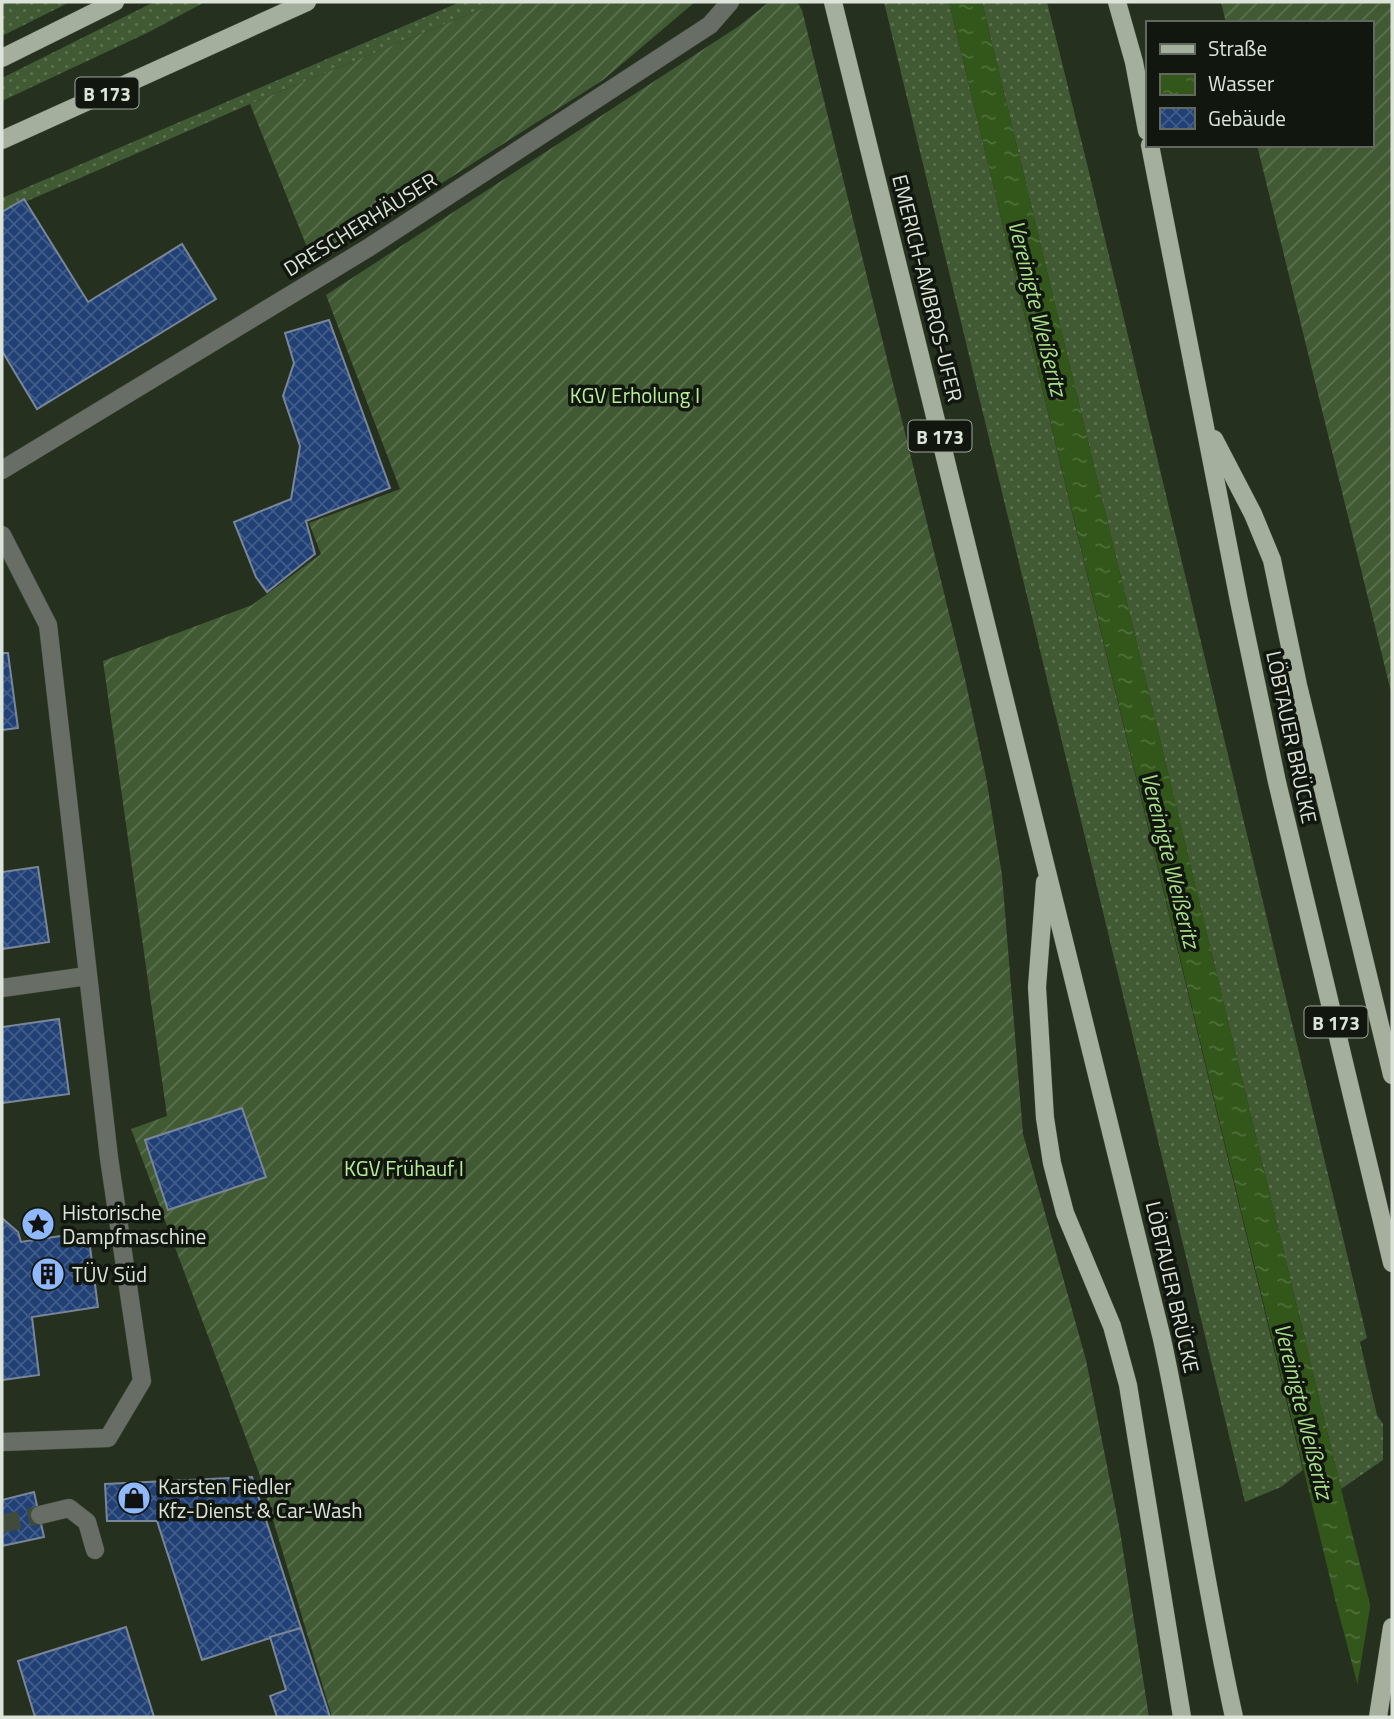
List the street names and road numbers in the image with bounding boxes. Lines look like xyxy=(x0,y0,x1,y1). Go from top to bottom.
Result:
road number: B 173 xyxy=(76,78,138,108)
street label: DRESCHERHÄUSER xyxy=(277,164,443,284)
street label: EMERICH-AMBROS-UFER xyxy=(884,171,972,405)
road number: B 173 xyxy=(908,420,972,452)
street label: LÖBTAUER BRÜCKE xyxy=(1258,648,1326,826)
road number: B 173 xyxy=(1304,1006,1368,1038)
street label: LÖBTAUER BRÜCKE xyxy=(1138,1198,1208,1376)

